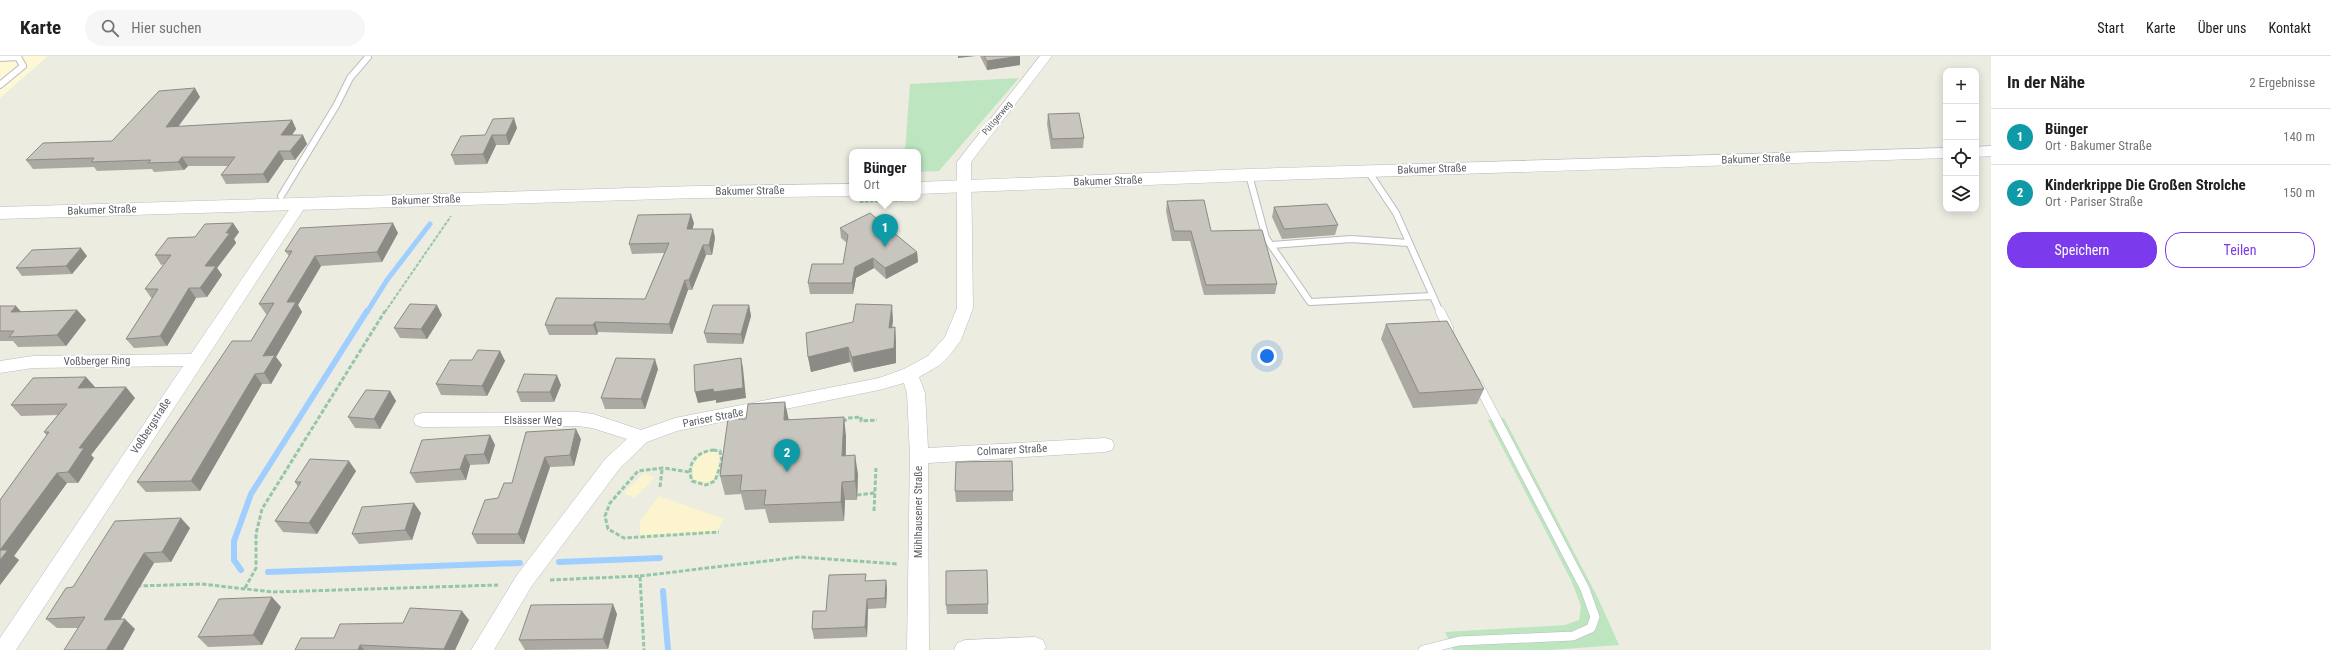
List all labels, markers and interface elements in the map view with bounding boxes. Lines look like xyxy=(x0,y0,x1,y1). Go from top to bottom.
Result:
search box xyxy=(85,10,365,46)
text: Karte xyxy=(20,16,61,39)
icon: search xyxy=(99,17,121,39)
text: Hier suchen xyxy=(131,19,202,37)
text: Start xyxy=(2097,20,2124,36)
text: Karte xyxy=(2146,20,2176,36)
text: Über uns xyxy=(2198,20,2246,36)
text: Kontakt xyxy=(2268,20,2311,36)
map controls xyxy=(1943,68,1979,212)
button: + xyxy=(1943,68,1979,104)
text: In der Nähe xyxy=(2007,72,2085,92)
text: 2 Ergebnisse xyxy=(2249,75,2315,90)
street label: Püttgerweg xyxy=(980,99,1014,137)
button: − xyxy=(1943,104,1979,140)
text: Bünger xyxy=(2045,120,2088,138)
text: 1 xyxy=(2017,129,2023,144)
text: 140 m xyxy=(2283,129,2315,144)
text: Ort · Bakumer Straße xyxy=(2045,138,2152,153)
button: locate xyxy=(1943,140,1979,176)
popup xyxy=(849,149,921,201)
street label: Bakumer Straße xyxy=(1721,151,1791,167)
text: Bünger xyxy=(864,159,906,177)
street label: Bakumer Straße xyxy=(1397,161,1467,177)
street label: Bakumer Straße xyxy=(1073,173,1143,189)
button: layers xyxy=(1943,176,1979,212)
text: Kinderkrippe Die Großen Strolche xyxy=(2045,176,2246,194)
text: Ort xyxy=(864,177,880,192)
street label: Bakumer Straße xyxy=(715,184,785,198)
text: 2 xyxy=(2017,185,2023,200)
text: 150 m xyxy=(2283,185,2315,200)
street label: Bakumer Straße xyxy=(391,192,461,208)
text: Ort · Pariser Straße xyxy=(2045,194,2143,209)
street label: Bakumer Straße xyxy=(67,202,137,218)
pin: 1 xyxy=(872,214,898,247)
button: Speichern xyxy=(2007,232,2157,268)
button: Teilen xyxy=(2165,232,2315,268)
your location xyxy=(1257,346,1277,366)
street label: Voßberger Ring xyxy=(64,354,130,368)
street label: Voßbergstraße xyxy=(128,396,174,456)
street label: Pariser Straße xyxy=(682,406,744,430)
street label: Elsässer Weg xyxy=(504,414,562,427)
pin: 2 xyxy=(774,439,800,472)
street label: Colmarer Straße xyxy=(977,442,1047,458)
street label: Mühlhausener Straße xyxy=(912,466,925,558)

